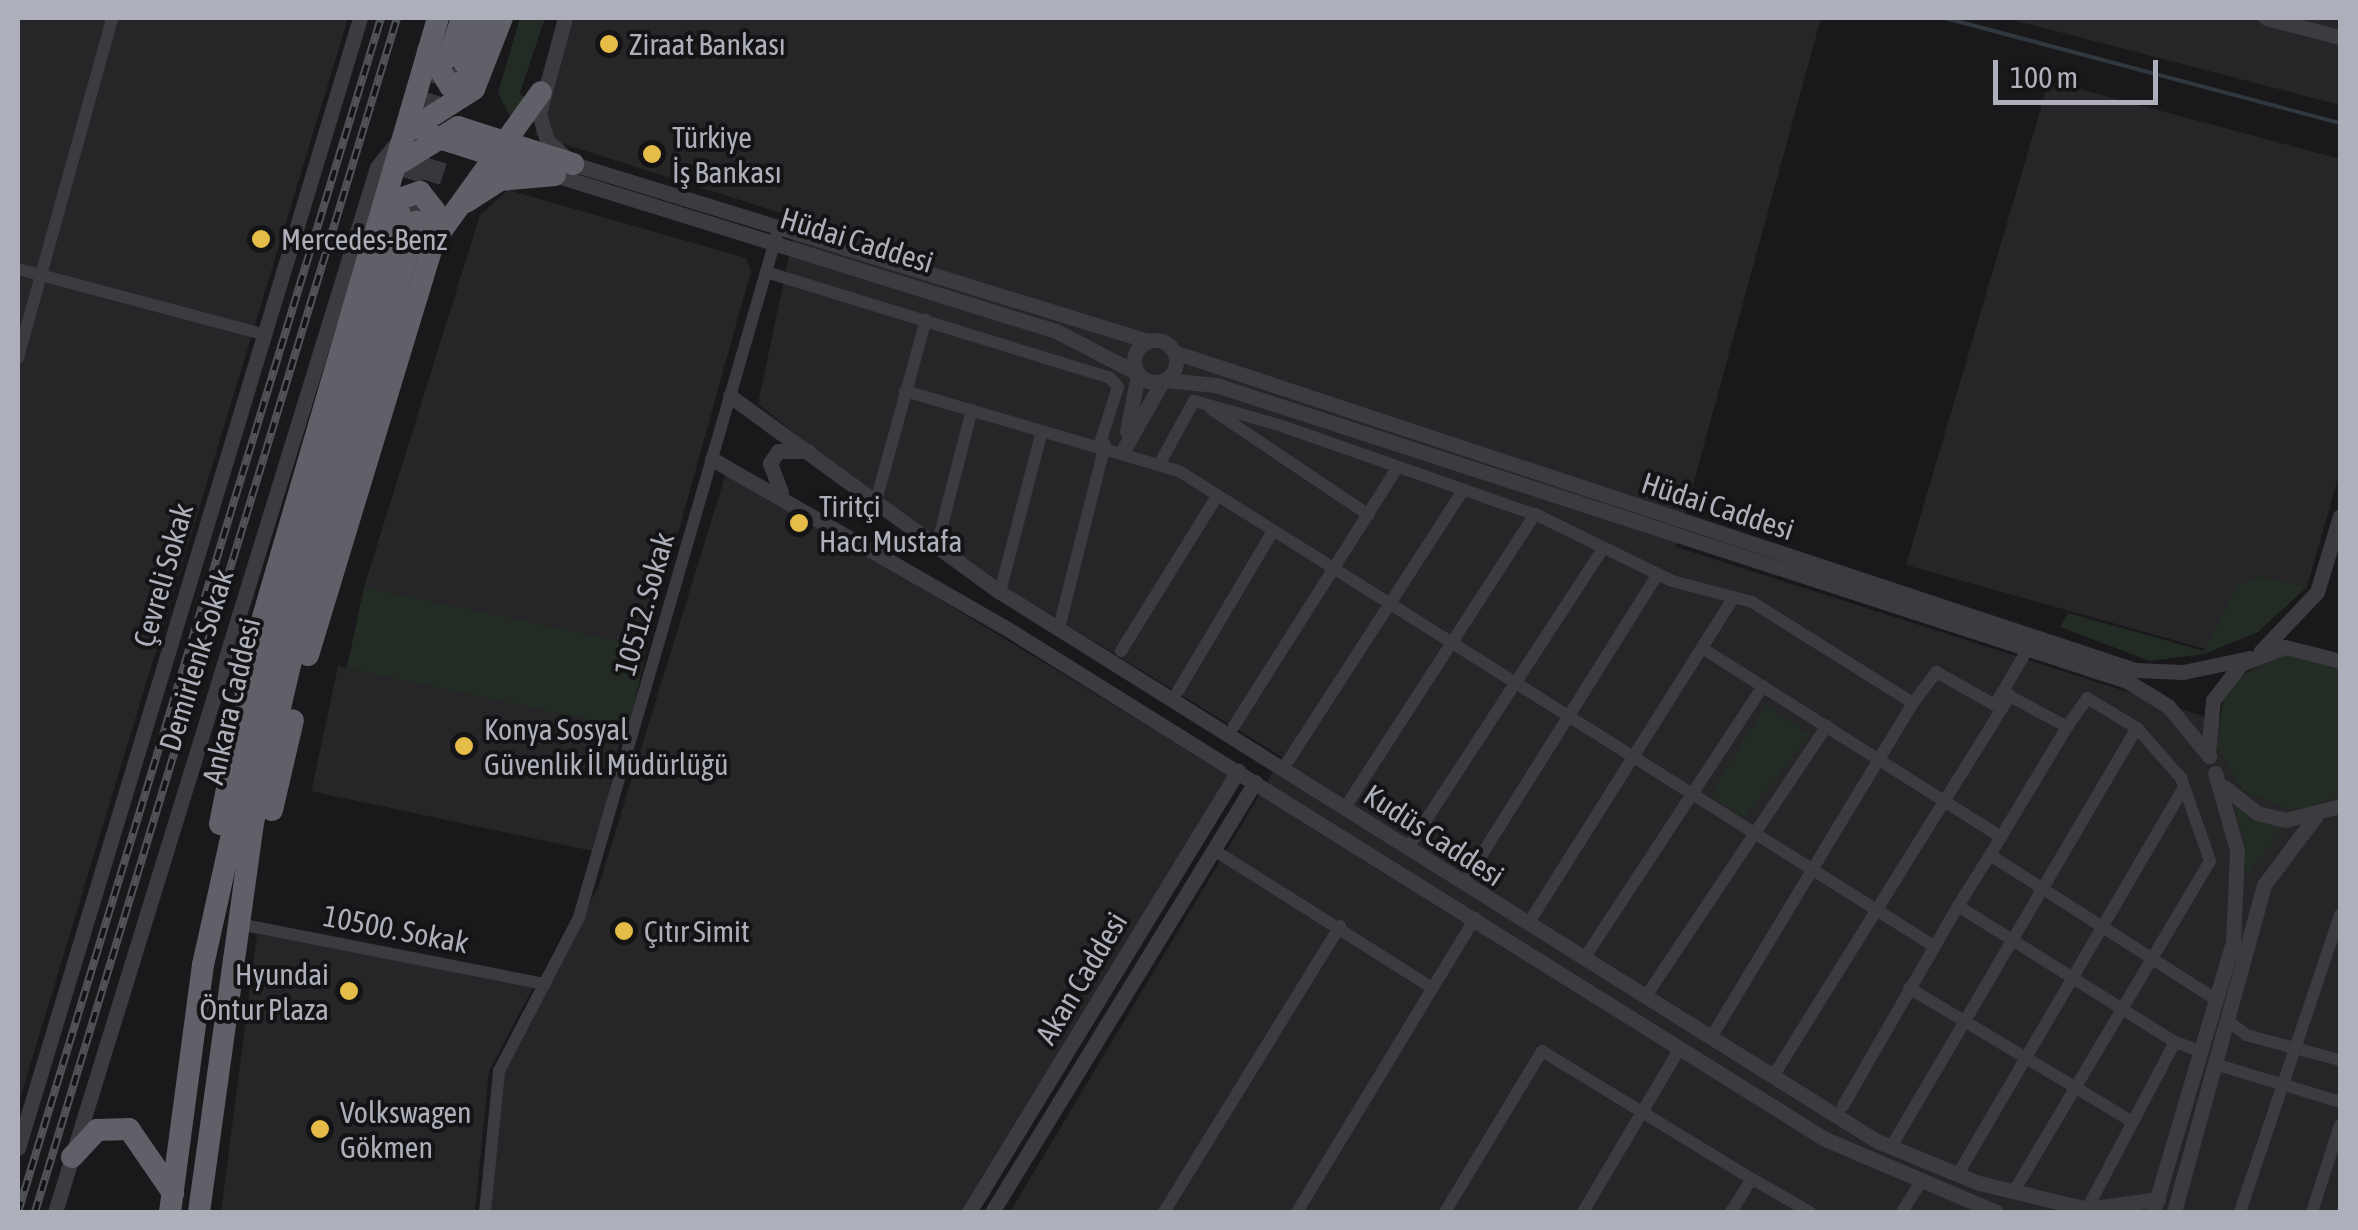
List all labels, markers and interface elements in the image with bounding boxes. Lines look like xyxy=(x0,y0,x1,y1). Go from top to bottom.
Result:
place label: Ziraat Bankası xyxy=(629,26,786,62)
marker: Ziraat Bankası xyxy=(598,33,620,55)
scale bar xyxy=(1998,40,2163,102)
text: 100 m xyxy=(2010,60,2078,94)
place label: Türkiye İş Bankası xyxy=(672,119,782,190)
marker: Türkiye İş Bankası xyxy=(641,143,663,165)
street label: Hüdai Caddesi xyxy=(776,200,938,280)
place label: Mercedes-Benz xyxy=(281,221,447,257)
marker: Mercedes-Benz xyxy=(250,228,272,250)
street label: Hüdai Caddesi xyxy=(1637,464,1799,548)
place label: Tiritçi Hacı Mustafa xyxy=(819,488,962,558)
street label: Çevreli Sokak xyxy=(125,499,201,651)
marker: Tiritçi Hacı Mustafa xyxy=(788,512,810,534)
street label: 10512. Sokak xyxy=(606,528,682,680)
street label: Demirlenk Sokak xyxy=(151,565,241,755)
street label: Ankara Caddesi xyxy=(194,614,268,788)
place label: Konya Sosyal Güvenlik İl Müdürlüğü xyxy=(484,711,728,782)
marker: Konya Sosyal Güvenlik İl Müdürlüğü xyxy=(453,735,475,757)
street label: Kudüs Caddesi xyxy=(1357,777,1511,893)
street label: 10500. Sokak xyxy=(320,897,472,961)
street label: Akan Caddesi xyxy=(1028,906,1134,1050)
place label: Çıtır Simit xyxy=(644,913,750,949)
marker: Çıtır Simit xyxy=(613,920,635,942)
place label: Hyundai Öntur Plaza xyxy=(199,956,329,1026)
marker: Hyundai Öntur Plaza xyxy=(338,980,360,1002)
place label: Volkswagen Gökmen xyxy=(340,1094,472,1164)
marker: Volkswagen Gökmen xyxy=(309,1118,331,1140)

